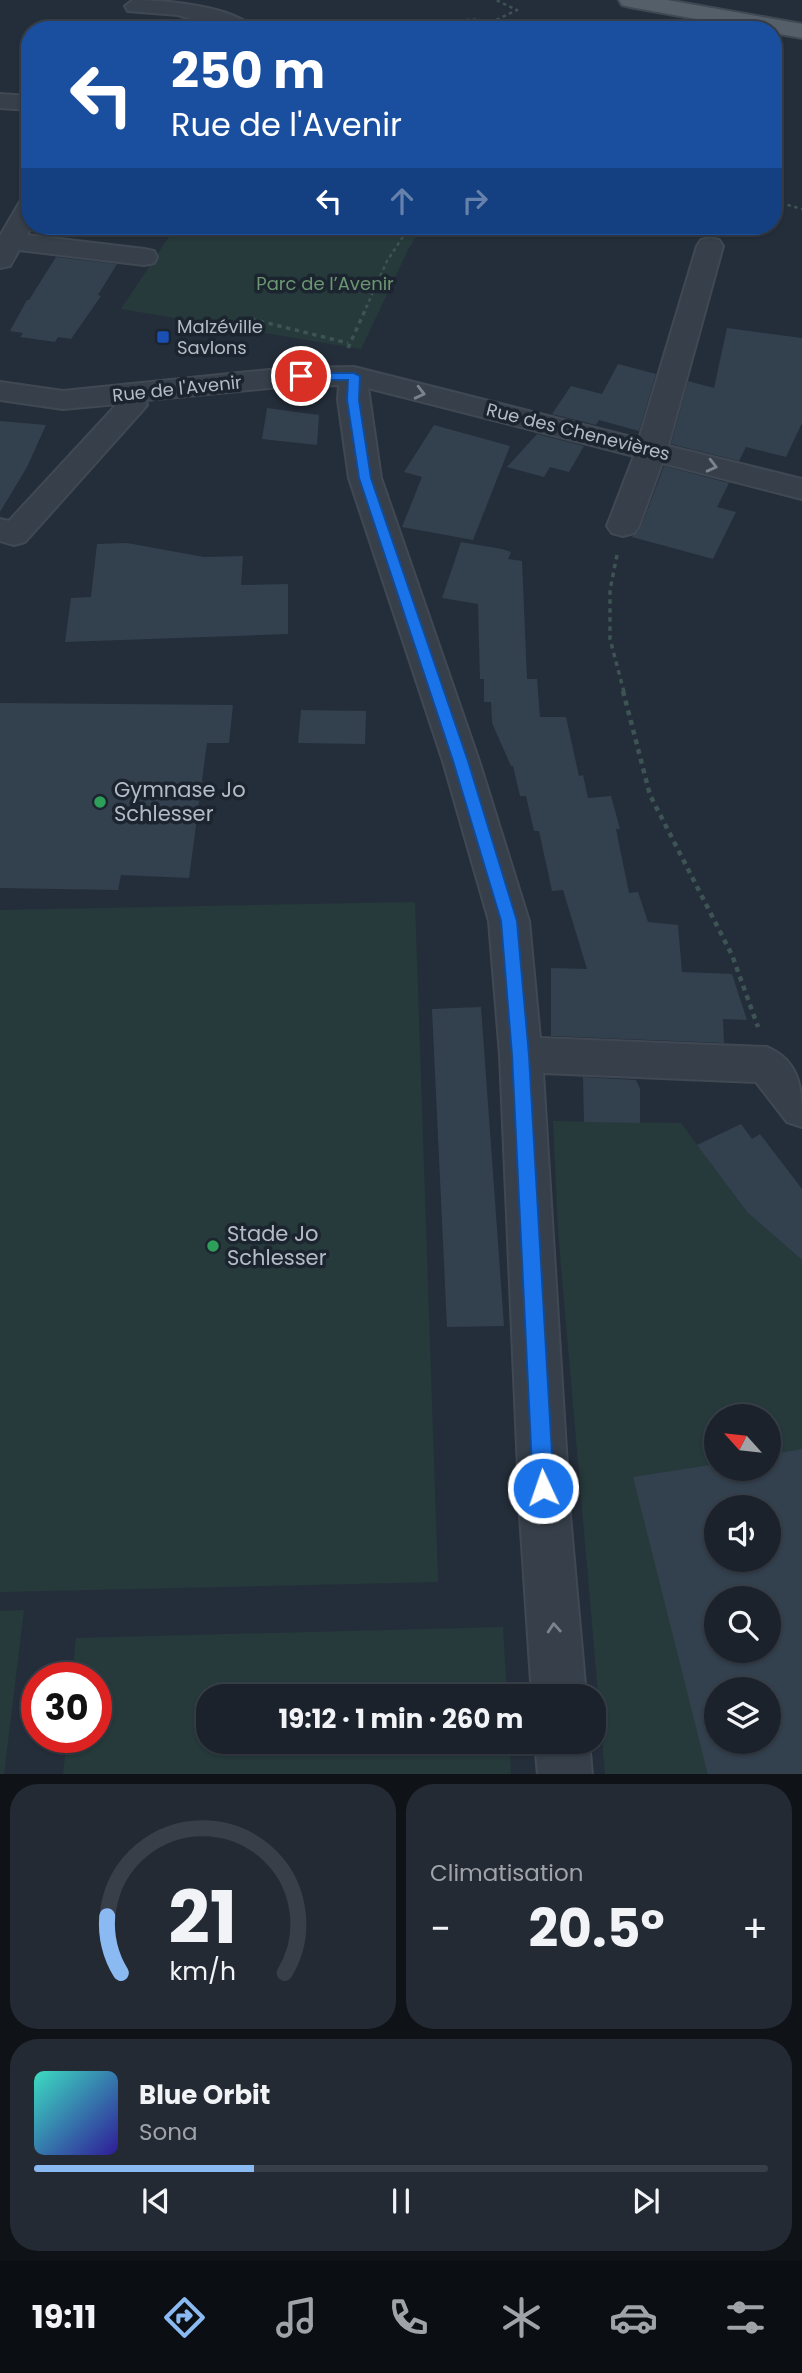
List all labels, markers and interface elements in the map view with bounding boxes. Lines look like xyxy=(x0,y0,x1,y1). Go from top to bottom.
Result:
text: 250 m xyxy=(171,37,325,105)
icon: left xyxy=(56,49,147,140)
text: Rue de l'Avenir xyxy=(171,102,402,147)
icon: left xyxy=(310,182,348,220)
icon: ahead xyxy=(383,182,421,220)
icon: right xyxy=(456,182,494,220)
park label: Parc de l’Avenir xyxy=(256,271,394,296)
place label: Malzéville Savlons xyxy=(177,314,263,360)
marker: Malzéville Savlons xyxy=(155,329,171,345)
pin xyxy=(271,346,331,406)
icon: arrive xyxy=(282,357,320,395)
street label: Rue de l'Avenir xyxy=(111,369,243,408)
one-way arrow xyxy=(414,385,426,399)
street label: Rue des Chenevières xyxy=(484,397,672,466)
one-way arrow xyxy=(706,458,718,472)
place label: Gymnase Jo Schlesser xyxy=(114,775,246,828)
marker: Gymnase Jo Schlesser xyxy=(92,794,108,810)
place label: Stade Jo Schlesser xyxy=(227,1219,327,1272)
marker: Stade Jo Schlesser xyxy=(205,1238,221,1254)
north arrow xyxy=(704,1404,780,1480)
map controls xyxy=(704,1404,781,1754)
position arrow xyxy=(506,1451,580,1525)
button: sound xyxy=(704,1495,781,1572)
button: search xyxy=(704,1586,781,1663)
one-way arrow xyxy=(546,1622,561,1633)
speed limit sign: 30 xyxy=(21,1662,112,1753)
button: layers xyxy=(704,1677,781,1754)
text: 19:12 · 1 min · 260 m xyxy=(279,1701,523,1737)
text: Climatisation xyxy=(430,1857,583,1889)
text: 21 xyxy=(169,1867,237,1968)
text: 20.5° xyxy=(528,1892,665,1965)
text: − xyxy=(430,1902,451,1955)
text: + xyxy=(742,1902,768,1955)
text: km/h xyxy=(170,1953,236,1988)
text: Blue Orbit xyxy=(139,2077,270,2113)
text: Sona xyxy=(139,2116,198,2148)
icon: previous xyxy=(137,2182,175,2220)
icon: pause xyxy=(382,2182,420,2220)
icon: next xyxy=(627,2182,665,2220)
icon: directions xyxy=(160,2293,209,2342)
icon: music xyxy=(272,2293,321,2342)
icon: phone xyxy=(384,2293,433,2342)
icon: climate xyxy=(497,2293,546,2342)
icon: car xyxy=(609,2293,658,2342)
icon: filters xyxy=(721,2293,770,2342)
text: 19:11 xyxy=(32,2294,97,2339)

